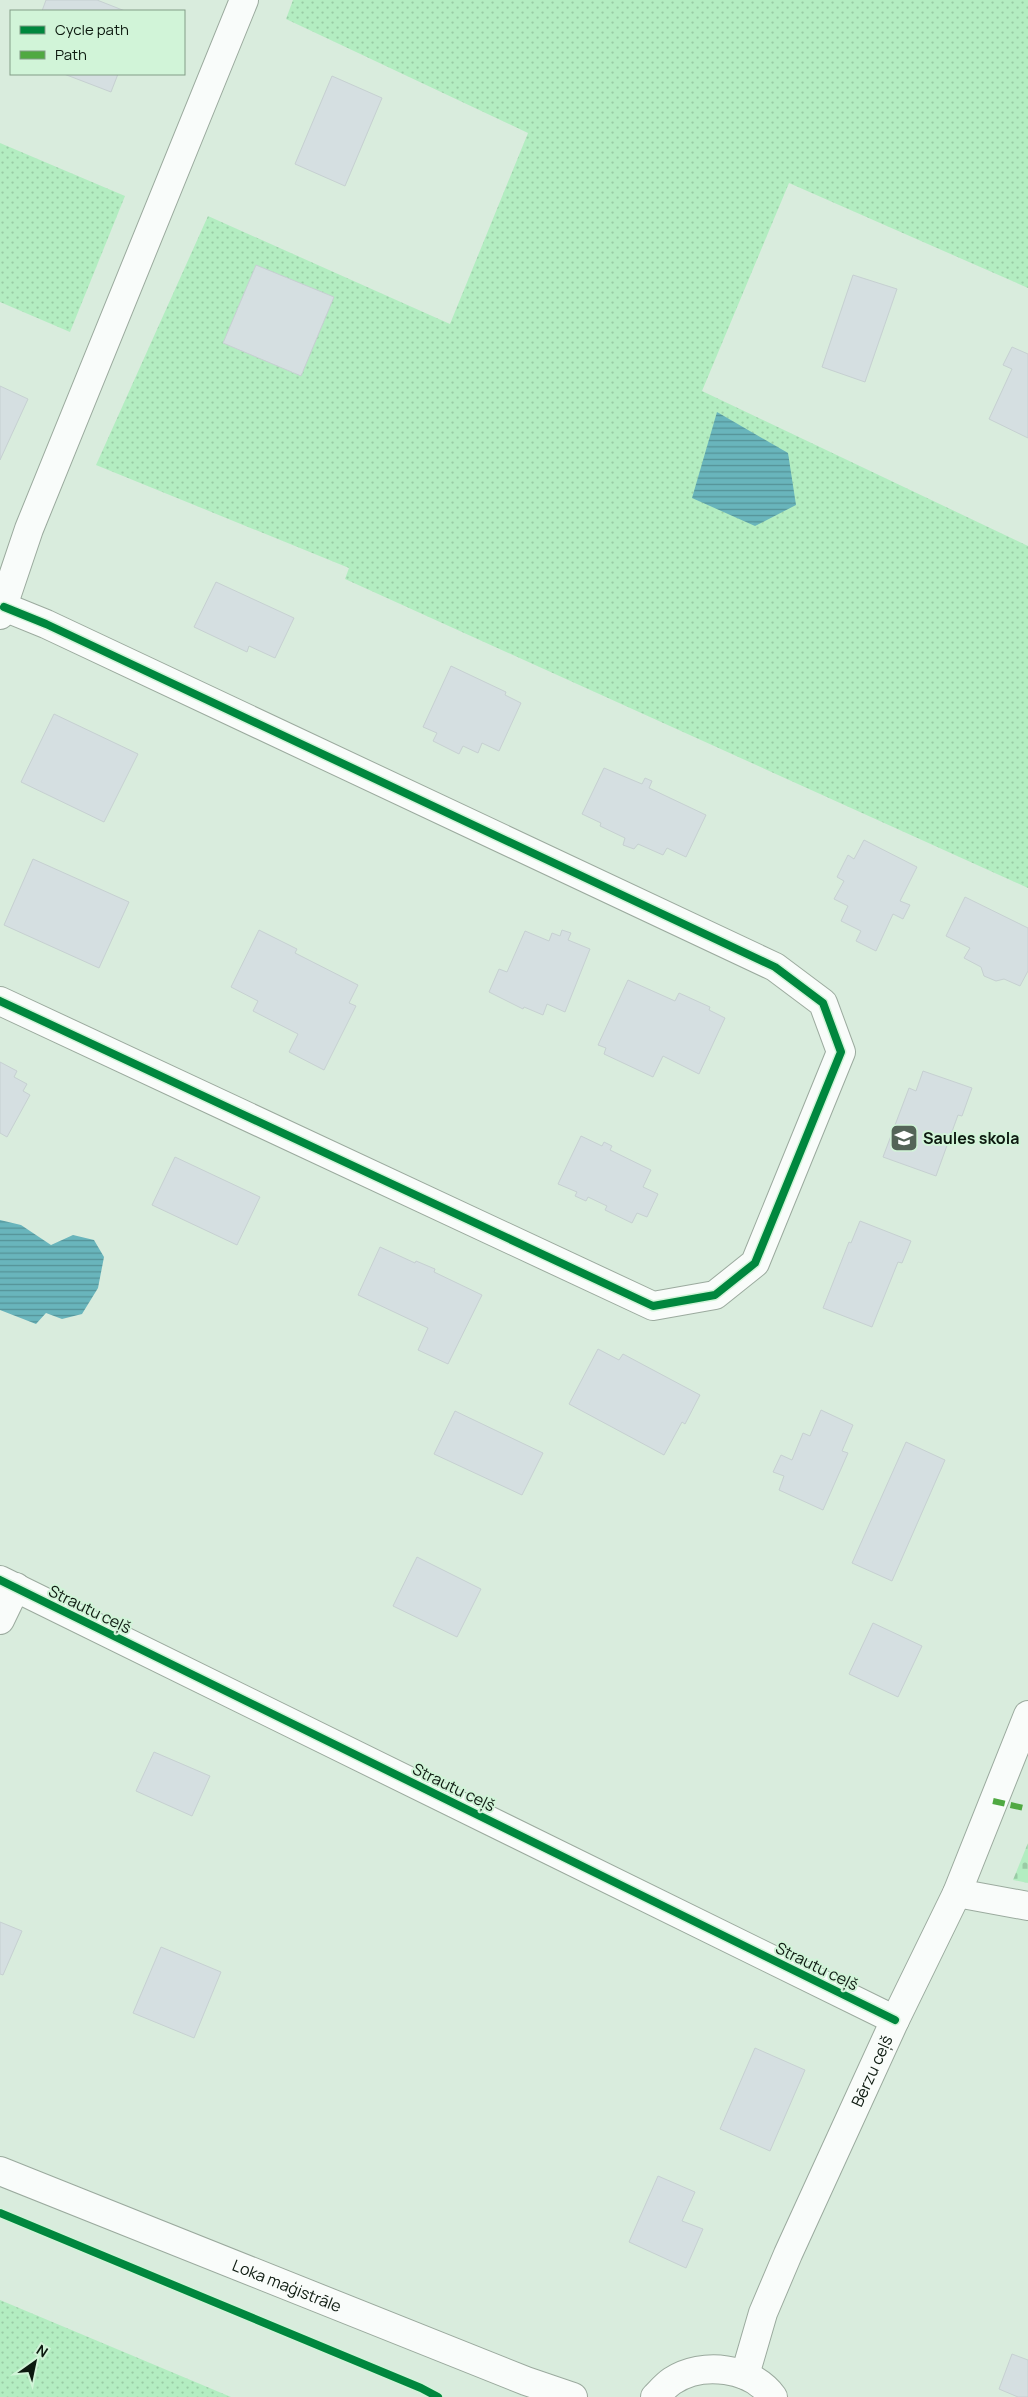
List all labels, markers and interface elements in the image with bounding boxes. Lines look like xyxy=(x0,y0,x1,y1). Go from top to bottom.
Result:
legend xyxy=(10,10,185,75)
text: Cycle path xyxy=(55,19,129,40)
text: Path xyxy=(55,44,87,65)
school or university icon: Saules skola xyxy=(889,1123,919,1153)
place label: Saules skola xyxy=(923,1127,1019,1149)
street label: Strautu ceļš xyxy=(45,1580,135,1638)
street label: Strautu ceļš xyxy=(409,1758,499,1816)
street label: Strautu ceļš xyxy=(772,1937,862,1995)
street label: Bērzu ceļš xyxy=(846,2032,898,2110)
street label: Loka maģistrāle xyxy=(229,2254,345,2317)
north arrow xyxy=(10,2337,60,2387)
text: N xyxy=(33,2340,52,2361)

